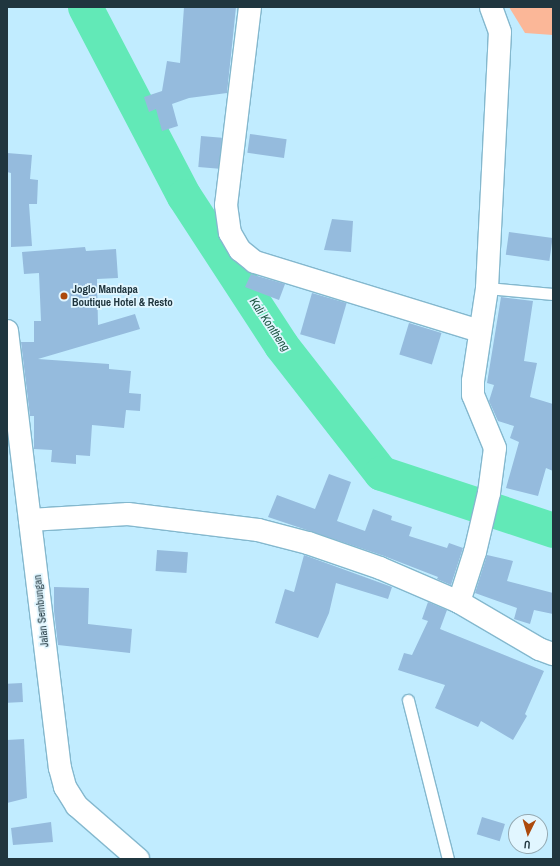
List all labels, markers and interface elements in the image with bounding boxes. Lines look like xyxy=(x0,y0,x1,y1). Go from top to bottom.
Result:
place label: Joglo Mandapa Boutique Hotel & Resto xyxy=(72,283,173,309)
marker: Joglo Mandapa Boutique Hotel & Resto xyxy=(59,291,69,301)
water label: Kali Kontheng xyxy=(246,295,292,355)
street label: Jalan Sembungan xyxy=(31,574,51,648)
north arrow xyxy=(508,814,548,854)
text: U xyxy=(523,838,531,852)

